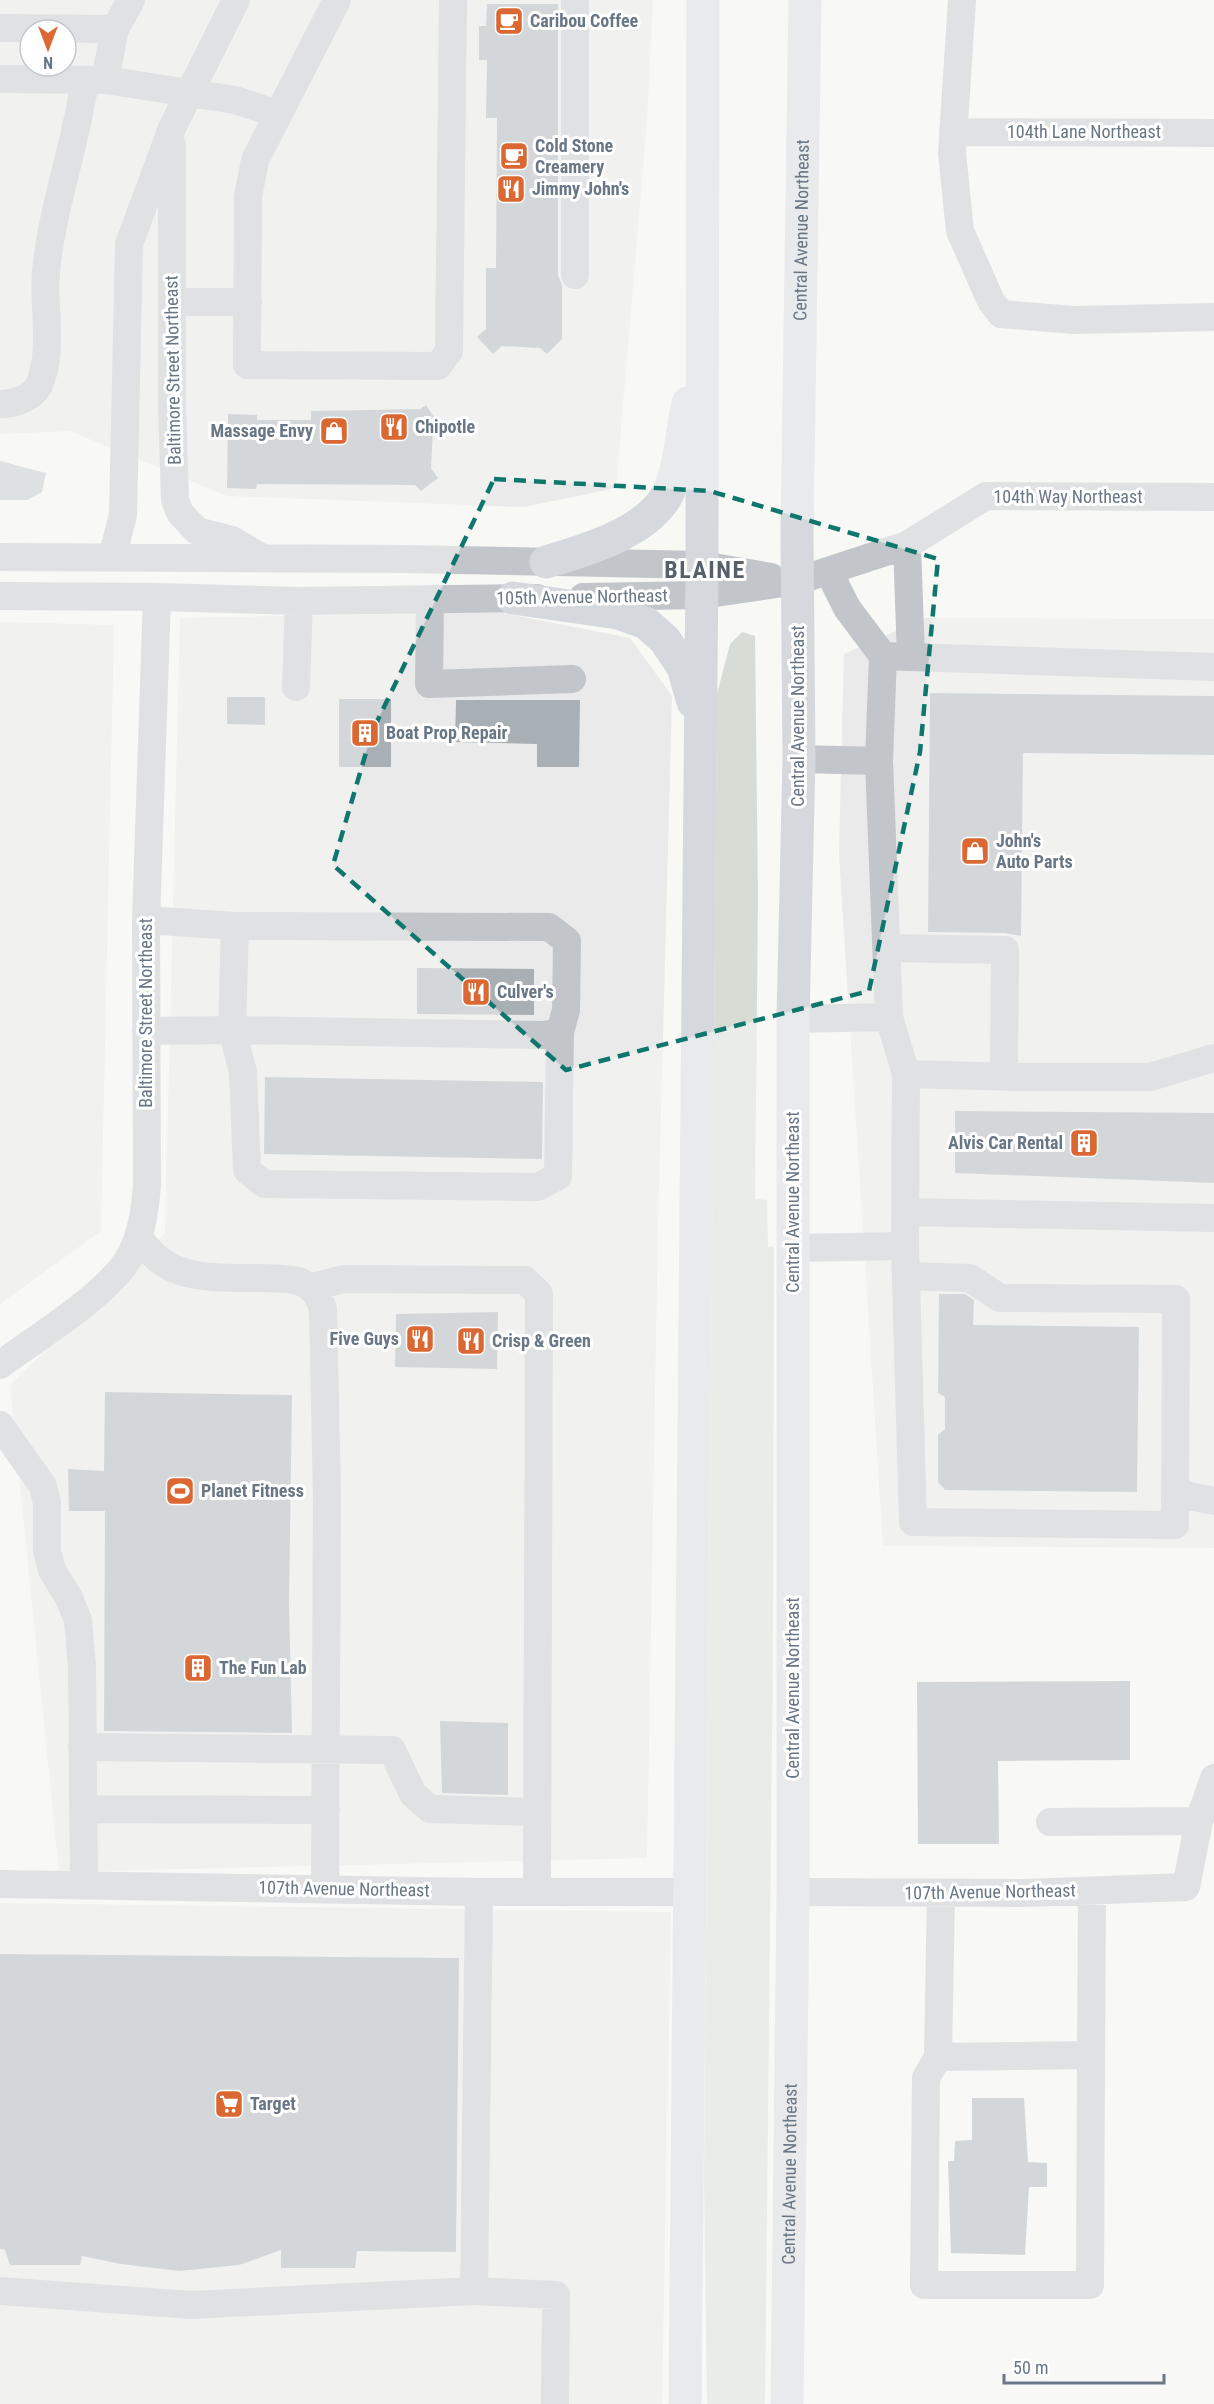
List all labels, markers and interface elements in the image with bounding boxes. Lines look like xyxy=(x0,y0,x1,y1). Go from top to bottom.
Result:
cafe icon: Caribou Coffee xyxy=(493,5,525,37)
place label: Caribou Coffee xyxy=(530,10,639,31)
north arrow xyxy=(18,18,78,78)
text: N xyxy=(43,53,53,72)
street label: 104th Lane Northeast xyxy=(1007,121,1161,142)
place label: Cold Stone Creamery xyxy=(535,135,614,177)
street label: Central Avenue Northeast xyxy=(789,139,813,321)
cafe icon: Cold Stone Creamery xyxy=(498,140,530,172)
restaurant icon: Jimmy John's xyxy=(495,173,527,205)
place label: Jimmy John's xyxy=(532,178,629,199)
street label: Baltimore Street Northeast xyxy=(160,275,185,465)
restaurant icon: Chipotle xyxy=(378,411,410,443)
shop icon: Massage Envy xyxy=(318,415,350,447)
place label: Chipotle xyxy=(415,416,476,437)
place label: Massage Envy xyxy=(210,420,313,441)
street label: 104th Way Northeast xyxy=(993,486,1143,507)
district label: BLAINE xyxy=(664,556,746,584)
street label: 105th Avenue Northeast xyxy=(496,585,668,608)
street label: Central Avenue Northeast xyxy=(787,625,808,807)
building icon: Boat Prop Repair xyxy=(349,717,381,749)
place label: Boat Prop Repair xyxy=(386,722,508,743)
place label: John's Auto Parts xyxy=(996,830,1073,872)
shop icon: John's Auto Parts xyxy=(959,835,991,867)
street label: Baltimore Street Northeast xyxy=(135,918,156,1108)
restaurant icon: Culver's xyxy=(460,976,492,1008)
place label: Culver's xyxy=(497,981,554,1002)
street label: Central Avenue Northeast xyxy=(782,1111,803,1293)
building icon: Alvis Car Rental xyxy=(1068,1127,1100,1159)
place label: Alvis Car Rental xyxy=(948,1132,1063,1153)
restaurant icon: Five Guys xyxy=(404,1323,436,1355)
restaurant icon: Crisp & Green xyxy=(455,1325,487,1357)
place label: Five Guys xyxy=(330,1328,399,1349)
place label: Crisp & Green xyxy=(492,1330,591,1351)
sports icon: Planet Fitness xyxy=(164,1475,196,1507)
place label: Planet Fitness xyxy=(201,1480,304,1501)
street label: Central Avenue Northeast xyxy=(782,1597,803,1779)
building icon: The Fun Lab xyxy=(182,1652,214,1684)
place label: The Fun Lab xyxy=(219,1657,307,1678)
street label: 107th Avenue Northeast xyxy=(258,1877,430,1900)
street label: 107th Avenue Northeast xyxy=(904,1880,1076,1903)
street label: Central Avenue Northeast xyxy=(778,2083,801,2265)
supermarket icon: Target xyxy=(213,2088,245,2120)
place label: Target xyxy=(250,2093,296,2114)
scale bar xyxy=(1004,2347,1164,2385)
text: 50 m xyxy=(1013,2357,1048,2378)

